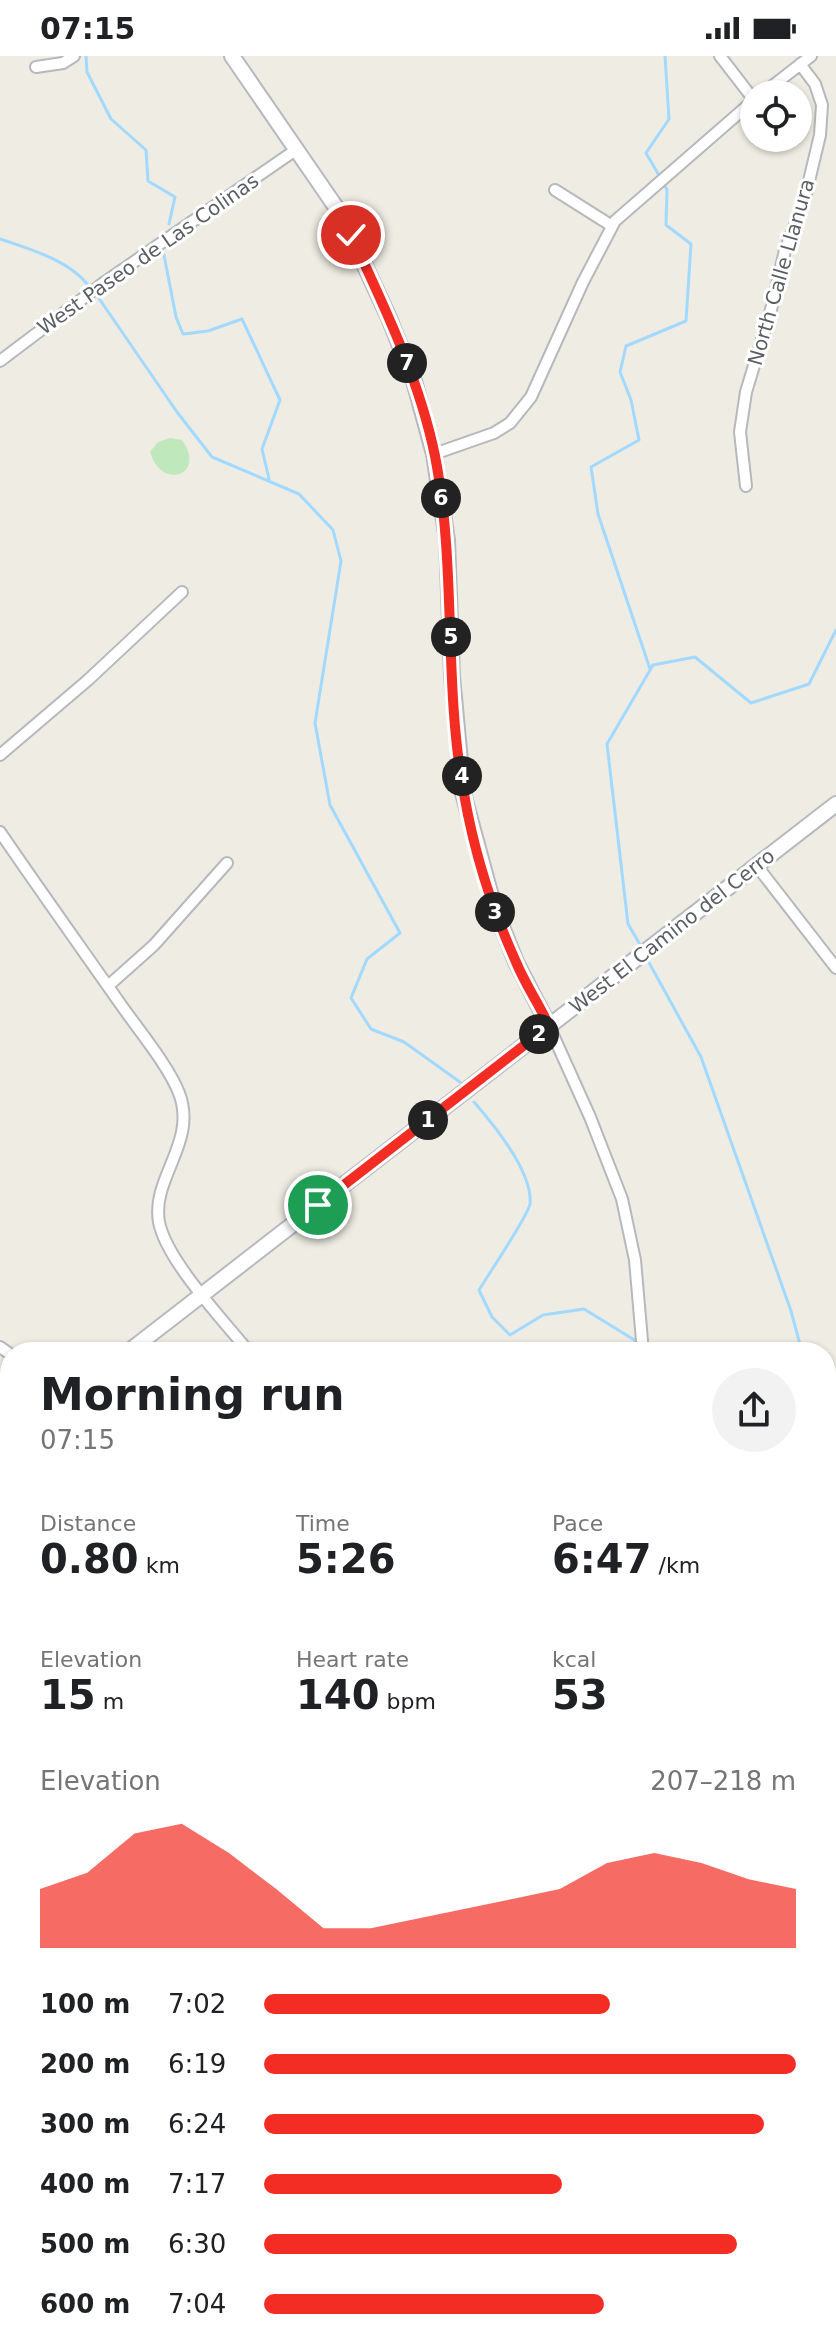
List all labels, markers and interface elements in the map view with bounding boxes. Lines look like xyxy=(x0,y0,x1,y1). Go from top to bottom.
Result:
text: 07:15 xyxy=(40,11,136,46)
map controls xyxy=(740,80,812,152)
button: locate xyxy=(740,80,812,152)
street label: West Paseo de Las Colinas xyxy=(33,168,263,340)
street label: North Calle Llanura xyxy=(743,176,819,368)
pin xyxy=(317,201,385,269)
icon: check xyxy=(329,213,373,257)
pin: 7 xyxy=(387,343,427,383)
text: 7 xyxy=(399,350,415,375)
pin: 6 xyxy=(421,478,461,518)
text: 6 xyxy=(433,485,449,510)
pin: 5 xyxy=(431,617,471,657)
text: 5 xyxy=(443,624,459,649)
pin: 4 xyxy=(442,756,482,796)
text: 4 xyxy=(454,763,470,788)
street label: West El Camino del Cerro xyxy=(565,843,779,1019)
pin: 3 xyxy=(475,892,515,932)
text: 3 xyxy=(487,899,503,924)
pin: 2 xyxy=(519,1014,559,1054)
text: 2 xyxy=(531,1021,547,1046)
pin: 1 xyxy=(408,1100,448,1140)
text: 1 xyxy=(420,1107,436,1132)
pin xyxy=(284,1171,352,1239)
icon: arrive xyxy=(296,1183,340,1227)
button: share xyxy=(712,1368,796,1452)
text: Morning run xyxy=(40,1369,345,1420)
text: 07:15 xyxy=(40,1425,115,1455)
text: Distance xyxy=(40,1511,136,1536)
text: Time xyxy=(296,1511,350,1536)
text: Pace xyxy=(552,1511,603,1536)
text: 0.80 xyxy=(40,1536,139,1582)
text: 5:26 xyxy=(296,1536,396,1582)
text: 6:47 xyxy=(552,1536,652,1582)
text: km xyxy=(139,1553,180,1578)
text: /km xyxy=(652,1553,700,1578)
text: Elevation xyxy=(40,1647,142,1672)
text: Heart rate xyxy=(296,1647,409,1672)
text: kcal xyxy=(552,1647,596,1672)
text: 15 xyxy=(40,1672,96,1718)
text: 140 xyxy=(296,1672,380,1718)
text: 53 xyxy=(552,1672,608,1718)
text: m xyxy=(96,1689,124,1714)
text: bpm xyxy=(380,1689,436,1714)
text: Elevation xyxy=(40,1766,161,1796)
text: 207–218 m xyxy=(650,1766,796,1796)
text: 100 m xyxy=(40,1989,130,2019)
text: 7:02 xyxy=(168,1989,226,2019)
text: 200 m xyxy=(40,2049,130,2079)
text: 6:19 xyxy=(168,2049,226,2079)
text: 300 m xyxy=(40,2109,130,2139)
text: 6:24 xyxy=(168,2109,226,2139)
text: 400 m xyxy=(40,2169,130,2199)
text: 7:17 xyxy=(168,2169,226,2199)
text: 500 m xyxy=(40,2229,130,2259)
text: 6:30 xyxy=(168,2229,226,2259)
text: 600 m xyxy=(40,2289,130,2319)
text: 7:04 xyxy=(168,2289,226,2319)

